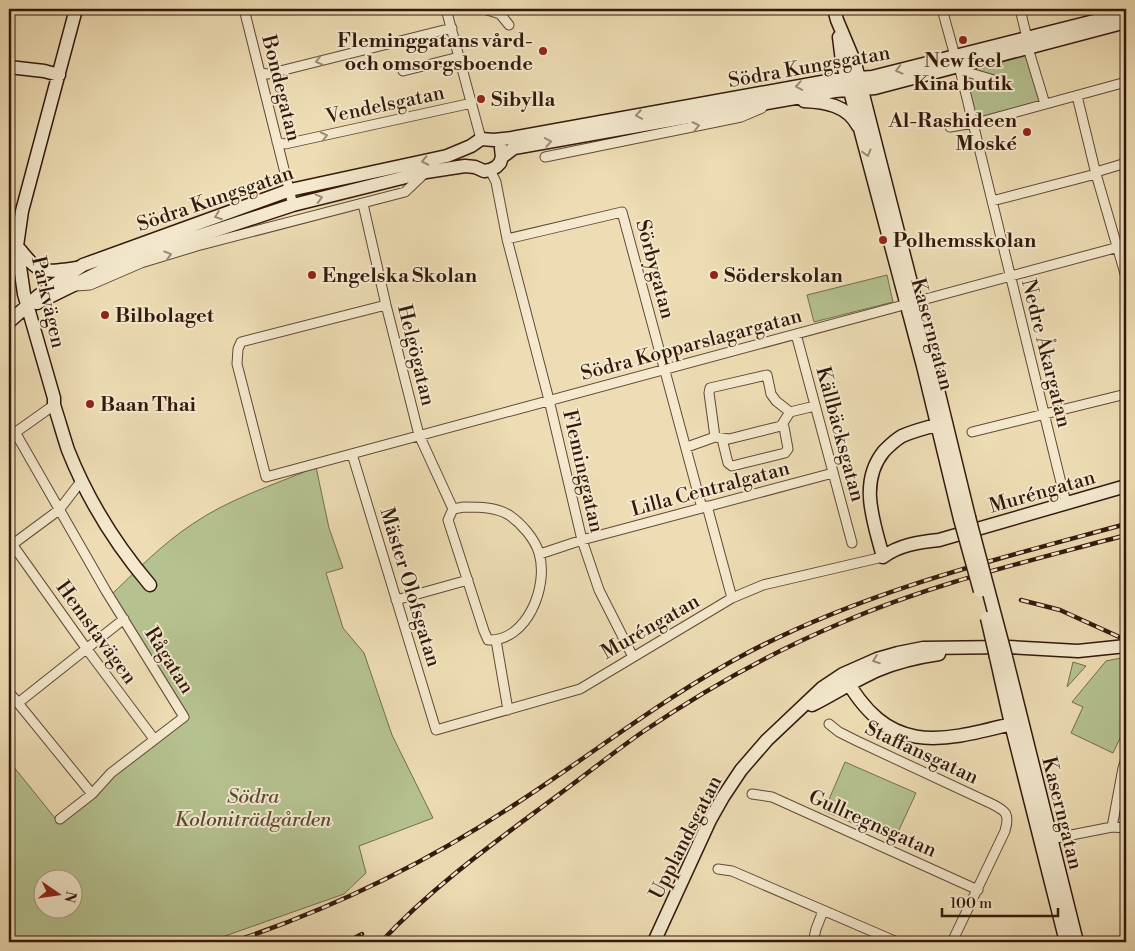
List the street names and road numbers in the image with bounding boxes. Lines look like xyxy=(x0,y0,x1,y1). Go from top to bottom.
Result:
street label: Bondegatan xyxy=(255,32,306,144)
street label: Södra Kungsgatan xyxy=(726,41,892,94)
street label: Vendelsgatan xyxy=(323,81,447,130)
street label: Södra Kungsgatan xyxy=(134,161,297,238)
street label: Sörbygatan xyxy=(629,217,680,322)
street label: Parkvägen xyxy=(25,254,70,351)
street label: Kaserngatan xyxy=(905,276,959,393)
street label: Nedre Åkargatan xyxy=(1015,276,1077,430)
street label: Helgögatan xyxy=(391,302,440,409)
street label: Södra Kopparslagargatan xyxy=(578,304,805,387)
street label: Källbäcksgatan xyxy=(810,364,870,505)
street label: Fleminggatan xyxy=(556,407,609,535)
street label: Lilla Centralgatan xyxy=(628,456,793,523)
street label: Muréngatan xyxy=(986,465,1099,520)
street label: Mäster Olofsgatan xyxy=(373,505,446,670)
street label: Hemstavägen xyxy=(50,576,142,690)
street label: Muréngatan xyxy=(597,589,704,665)
street label: Rågatan xyxy=(138,623,199,699)
street label: Staffansgatan xyxy=(861,716,982,791)
street label: Kaserngatan xyxy=(1035,754,1088,872)
street label: Upplandsgatan xyxy=(644,772,728,904)
street label: Gullregnsgatan xyxy=(804,785,940,864)

